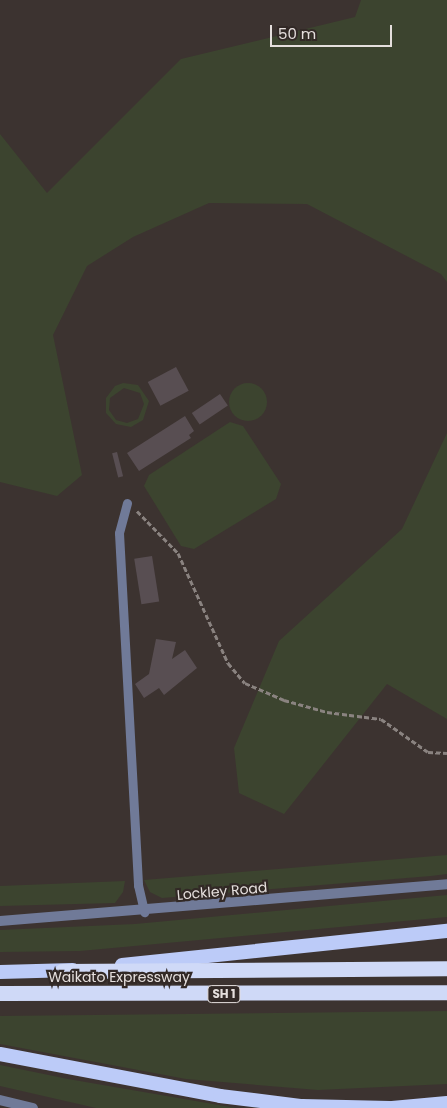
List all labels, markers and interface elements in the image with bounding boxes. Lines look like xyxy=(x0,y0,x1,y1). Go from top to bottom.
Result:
scale bar xyxy=(272,15,394,47)
text: 50 m xyxy=(278,23,316,44)
street label: Lockley Road xyxy=(176,879,268,903)
street label: Waikato Expressway xyxy=(48,969,190,985)
road number: SH 1 xyxy=(206,984,242,1004)

